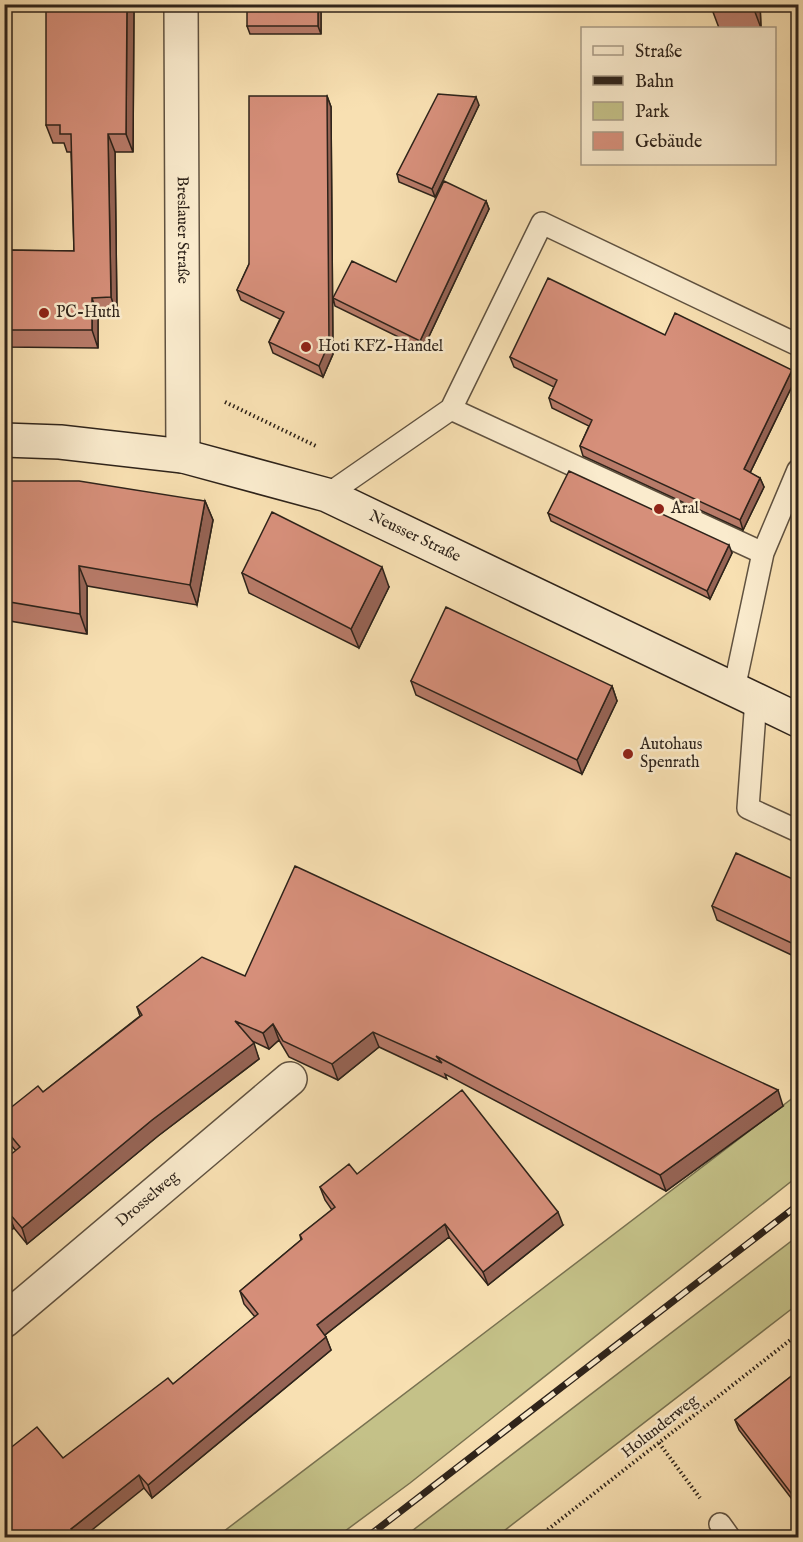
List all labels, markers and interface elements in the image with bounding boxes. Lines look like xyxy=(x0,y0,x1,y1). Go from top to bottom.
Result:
legend xyxy=(581,27,776,165)
text: Straße xyxy=(635,41,682,64)
text: Bahn xyxy=(635,71,674,94)
text: Park xyxy=(635,101,670,124)
text: Gebäude xyxy=(635,131,702,154)
street label: Breslauer Straße xyxy=(172,176,192,284)
place label: PC-Huth xyxy=(56,303,120,323)
marker: PC-Huth xyxy=(37,306,51,320)
place label: Hoti KFZ-Handel xyxy=(318,337,444,357)
marker: Hoti KFZ-Handel xyxy=(299,340,313,354)
place label: Aral xyxy=(670,499,700,519)
marker: Aral xyxy=(652,502,666,516)
street label: Neusser Straße xyxy=(365,506,464,567)
place label: Autohaus Spenrath xyxy=(639,735,703,773)
marker: Autohaus Spenrath xyxy=(621,747,635,761)
street label: Drosselweg xyxy=(112,1167,183,1232)
street label: Holunderweg xyxy=(618,1391,702,1463)

